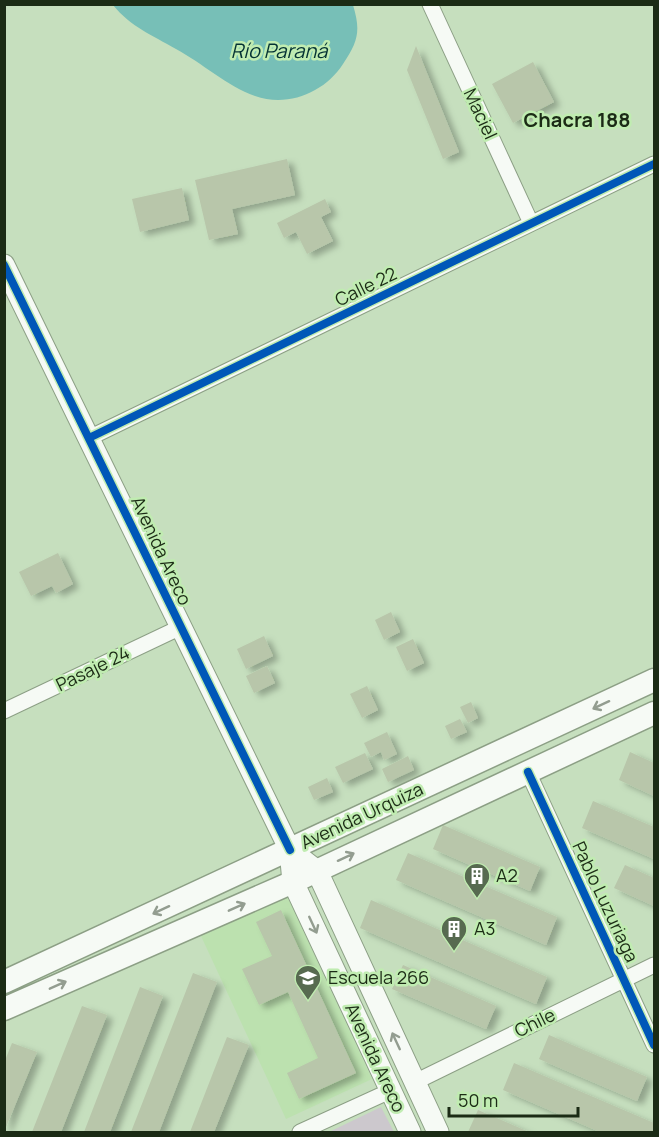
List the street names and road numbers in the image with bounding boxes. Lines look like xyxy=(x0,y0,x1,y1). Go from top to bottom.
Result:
street label: Maciel xyxy=(459,84,503,143)
street label: Calle 22 xyxy=(331,261,400,311)
street label: Avenida Areco xyxy=(126,492,198,609)
street label: Pasaje 24 xyxy=(52,640,133,696)
street label: Avenida Urquiza xyxy=(296,776,427,854)
street label: Pablo Luzuriaga xyxy=(567,837,644,966)
street label: Avenida Areco xyxy=(340,999,412,1116)
street label: Chile xyxy=(510,1002,559,1042)

